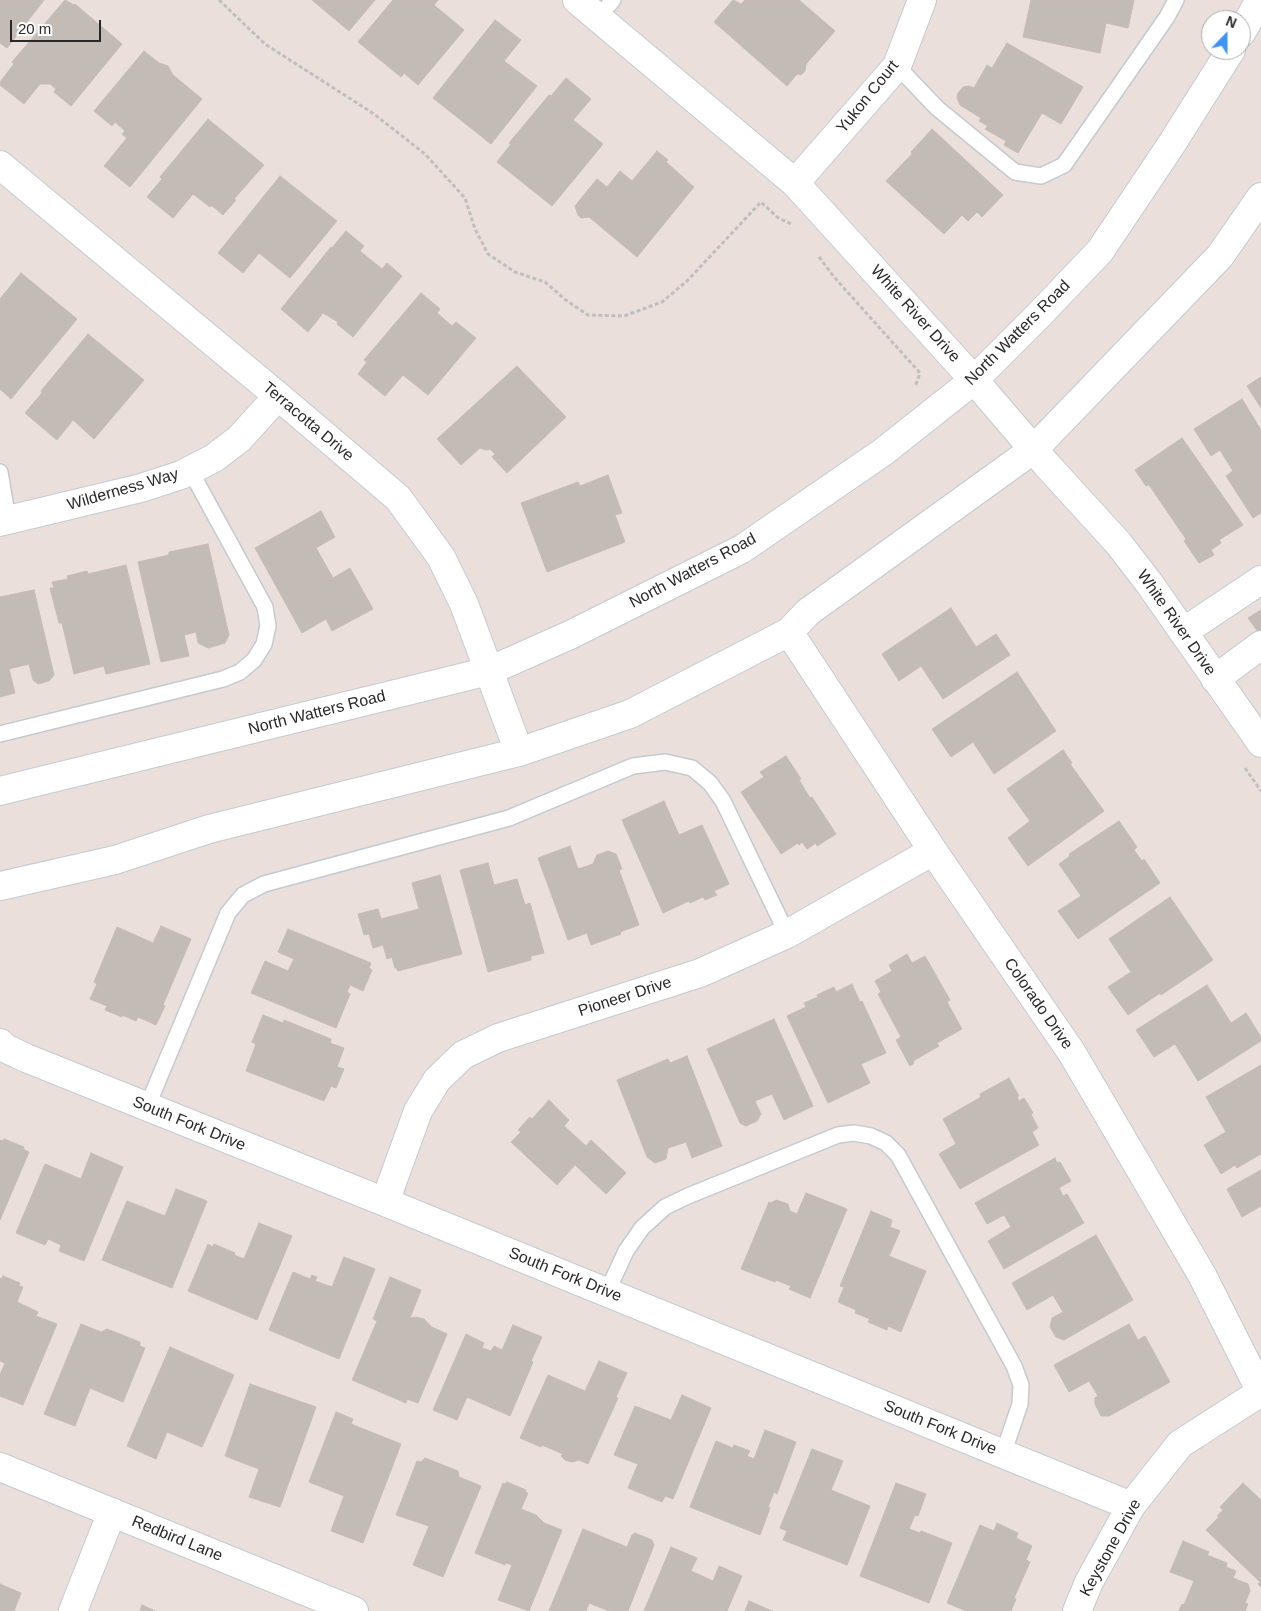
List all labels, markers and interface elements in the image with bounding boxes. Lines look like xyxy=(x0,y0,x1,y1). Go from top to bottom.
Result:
scale bar xyxy=(12,10,104,42)
north arrow xyxy=(1201,10,1251,60)
text: N xyxy=(1224,13,1239,31)
text: 20 m xyxy=(18,20,51,37)
street label: Yukon Court xyxy=(833,57,903,137)
street label: White River Drive xyxy=(866,261,964,367)
street label: North Watters Road xyxy=(961,276,1075,390)
street label: Terracotta Drive xyxy=(259,378,357,466)
street label: Wilderness Way xyxy=(65,465,181,515)
street label: North Watters Road xyxy=(626,529,760,613)
street label: White River Drive xyxy=(1132,567,1220,679)
street label: North Watters Road xyxy=(246,687,388,739)
street label: Colorado Drive xyxy=(1000,955,1076,1053)
street label: Pioneer Drive xyxy=(576,973,674,1021)
street label: South Fork Drive xyxy=(130,1093,248,1155)
street label: South Fork Drive xyxy=(506,1244,624,1306)
street label: South Fork Drive xyxy=(881,1397,999,1459)
street label: Keystone Drive xyxy=(1076,1496,1146,1600)
street label: Redbird Lane xyxy=(129,1512,225,1566)

